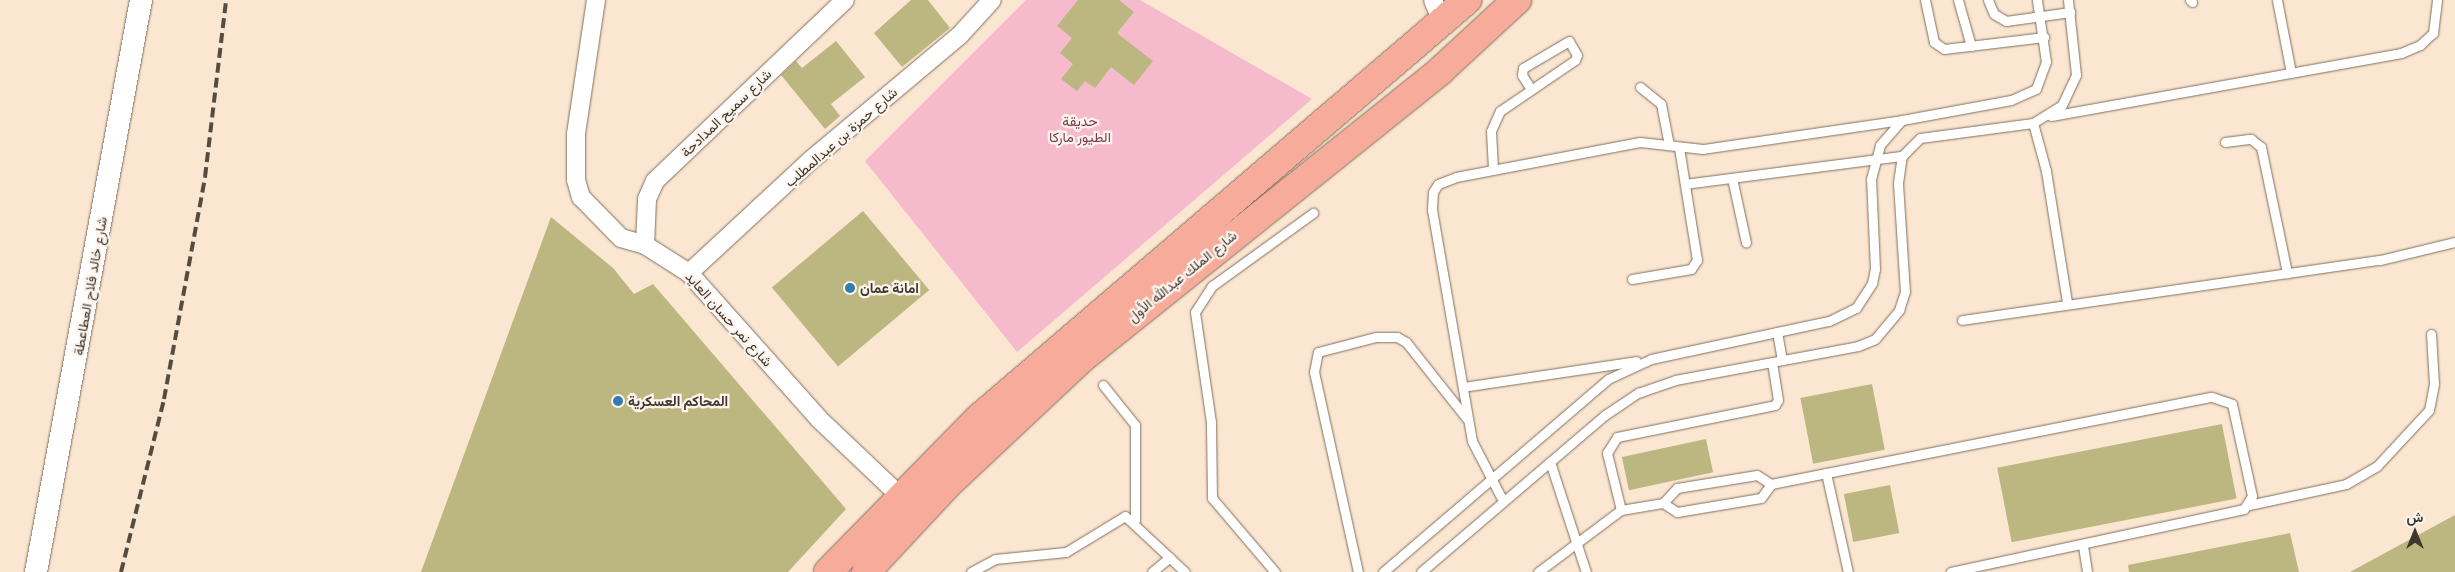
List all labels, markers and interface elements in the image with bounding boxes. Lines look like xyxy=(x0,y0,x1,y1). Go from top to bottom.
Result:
street label: شارع سميح المدادحة xyxy=(677,65,775,161)
street label: شارع حمزة بن عبدالمطلب xyxy=(781,84,901,190)
park label: حديقة الطيور ماركا xyxy=(1049,113,1111,146)
street label: شارع خالد فلاح العطاعطة xyxy=(70,215,110,357)
street label: شارع الملك عبدالله الأول xyxy=(1124,227,1240,325)
street label: شارع نمر حسان العايد xyxy=(682,268,776,370)
place label: امانة عمان xyxy=(860,280,919,296)
marker: امانة عمان xyxy=(844,282,856,294)
place label: المحاكم العسكرية xyxy=(628,393,728,409)
marker: المحاكم العسكرية xyxy=(612,395,624,407)
north arrow xyxy=(2390,507,2440,557)
text: ش xyxy=(2407,508,2423,526)

